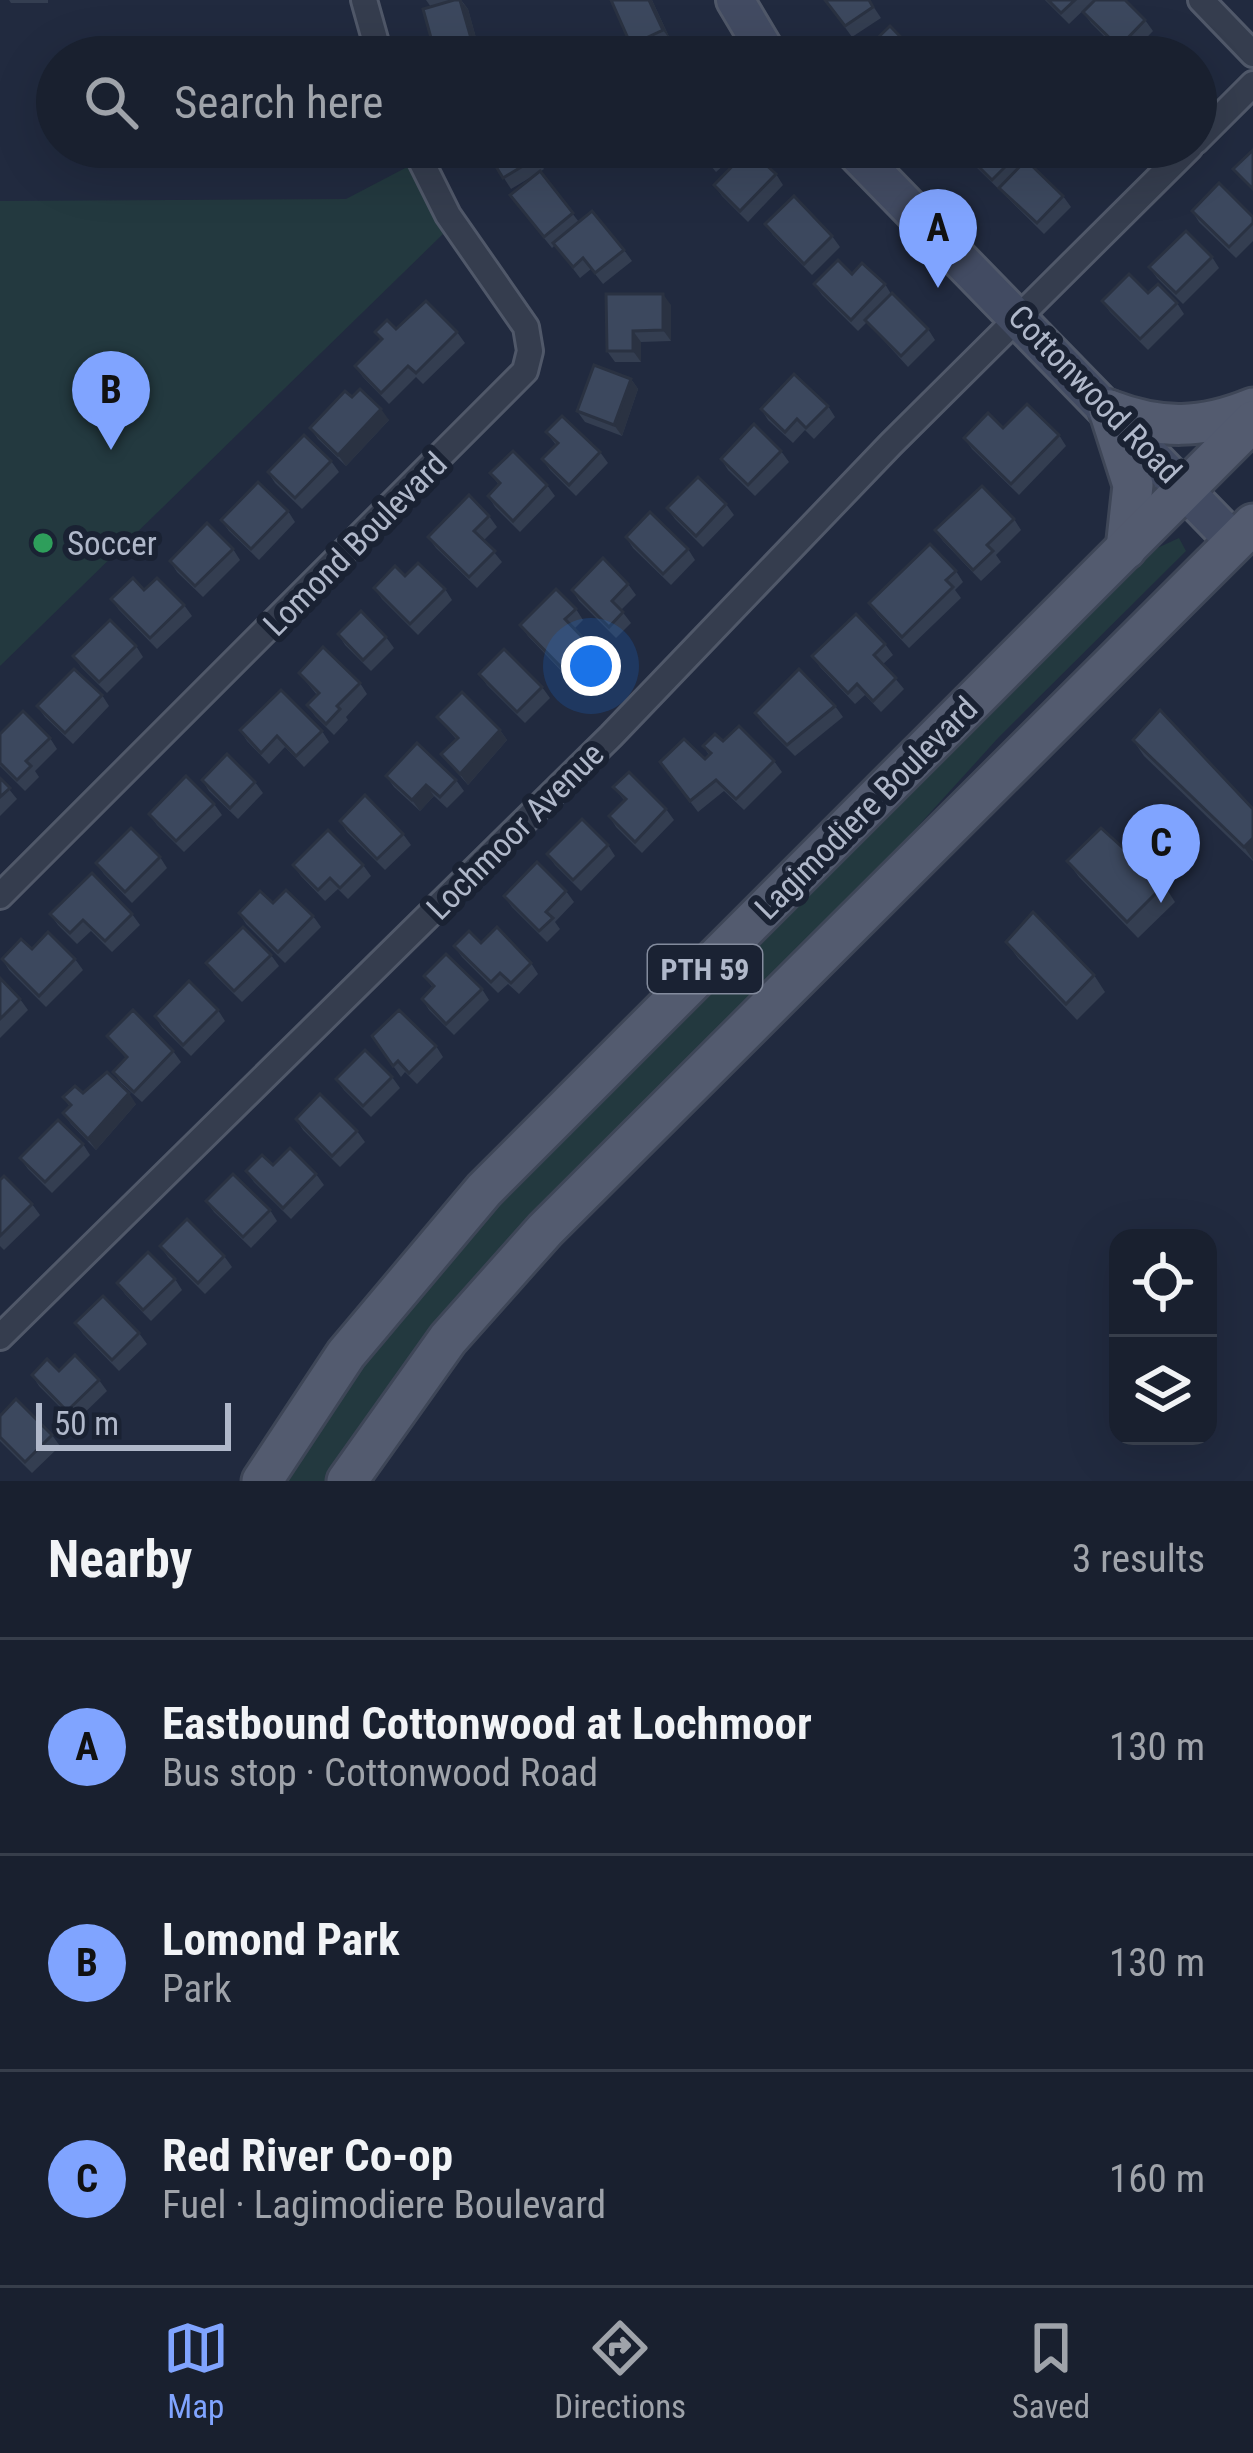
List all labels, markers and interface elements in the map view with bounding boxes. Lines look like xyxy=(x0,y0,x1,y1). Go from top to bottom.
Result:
search box xyxy=(36,36,1217,168)
icon: search xyxy=(78,69,144,135)
text: Search here xyxy=(174,76,383,129)
pin: A xyxy=(899,189,977,288)
street label: Cottonwood Road xyxy=(1000,297,1190,491)
pin: B xyxy=(72,351,150,450)
street label: Lomond Boulevard xyxy=(255,444,455,644)
place label: Soccer xyxy=(67,524,157,563)
marker: Soccer xyxy=(30,530,56,556)
your location xyxy=(561,636,621,696)
street label: Lagimodiere Boulevard xyxy=(747,689,985,927)
street label: Lochmoor Avenue xyxy=(418,734,612,928)
pin: C xyxy=(1122,804,1200,903)
road number: PTH 59 xyxy=(648,945,762,993)
map controls xyxy=(1109,1229,1217,1445)
button: locate xyxy=(1109,1229,1217,1337)
button: layers xyxy=(1109,1337,1217,1445)
scale bar xyxy=(36,1397,231,1450)
text: 50 m xyxy=(54,1404,119,1443)
text: Nearby xyxy=(48,1530,192,1589)
text: 3 results xyxy=(1072,1536,1205,1582)
text: Eastbound Cottonwood at Lochmoor xyxy=(162,1697,812,1750)
text: A xyxy=(75,1724,99,1770)
text: 130 m xyxy=(1109,1724,1205,1770)
text: Bus stop · Cottonwood Road xyxy=(162,1750,598,1796)
text: Lomond Park xyxy=(162,1913,399,1966)
text: B xyxy=(76,1940,98,1986)
text: 130 m xyxy=(1109,1940,1205,1986)
text: Park xyxy=(162,1966,232,2012)
text: Red River Co-op xyxy=(162,2129,453,2182)
text: C xyxy=(76,2156,98,2202)
text: 160 m xyxy=(1109,2156,1205,2202)
text: Fuel · Lagimodiere Boulevard xyxy=(162,2182,606,2228)
tab: Map xyxy=(163,2315,229,2426)
tab: Directions xyxy=(554,2315,686,2426)
tab: Saved xyxy=(1012,2315,1090,2426)

